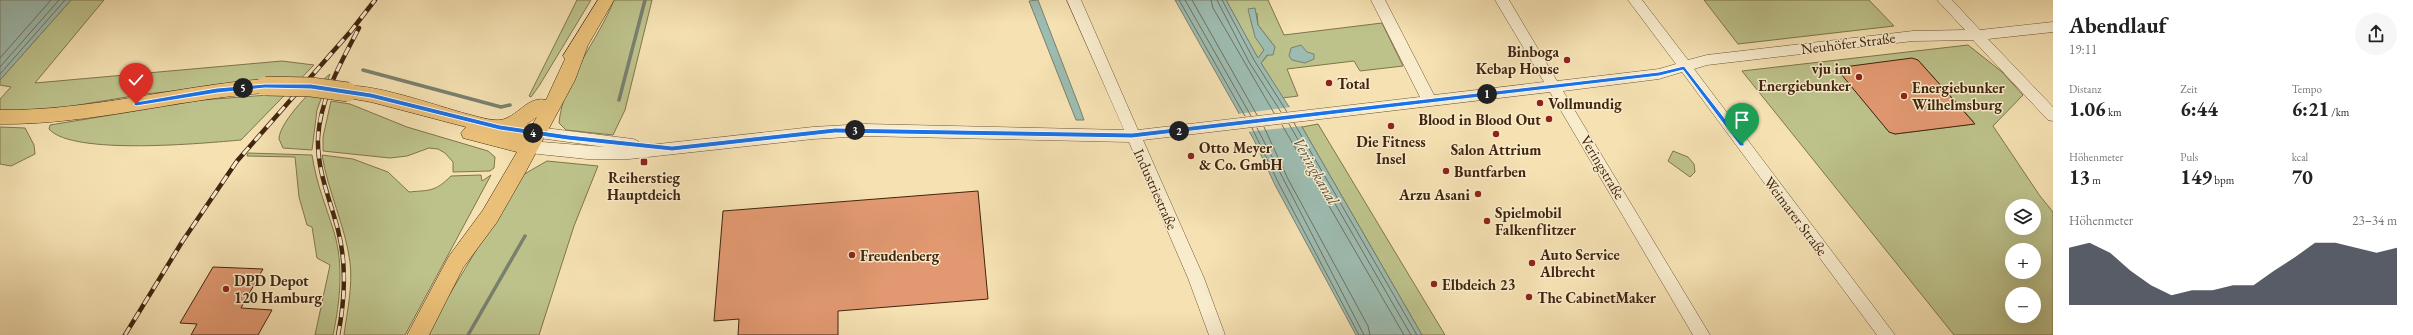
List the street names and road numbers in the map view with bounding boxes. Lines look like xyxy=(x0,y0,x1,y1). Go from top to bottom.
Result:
street label: Neuhöfer Straße xyxy=(1800,28,1897,58)
street label: Veringstraße xyxy=(1576,131,1630,203)
street label: Industriestraße xyxy=(1130,146,1182,233)
street label: Weimarer Straße xyxy=(1760,173,1832,260)

